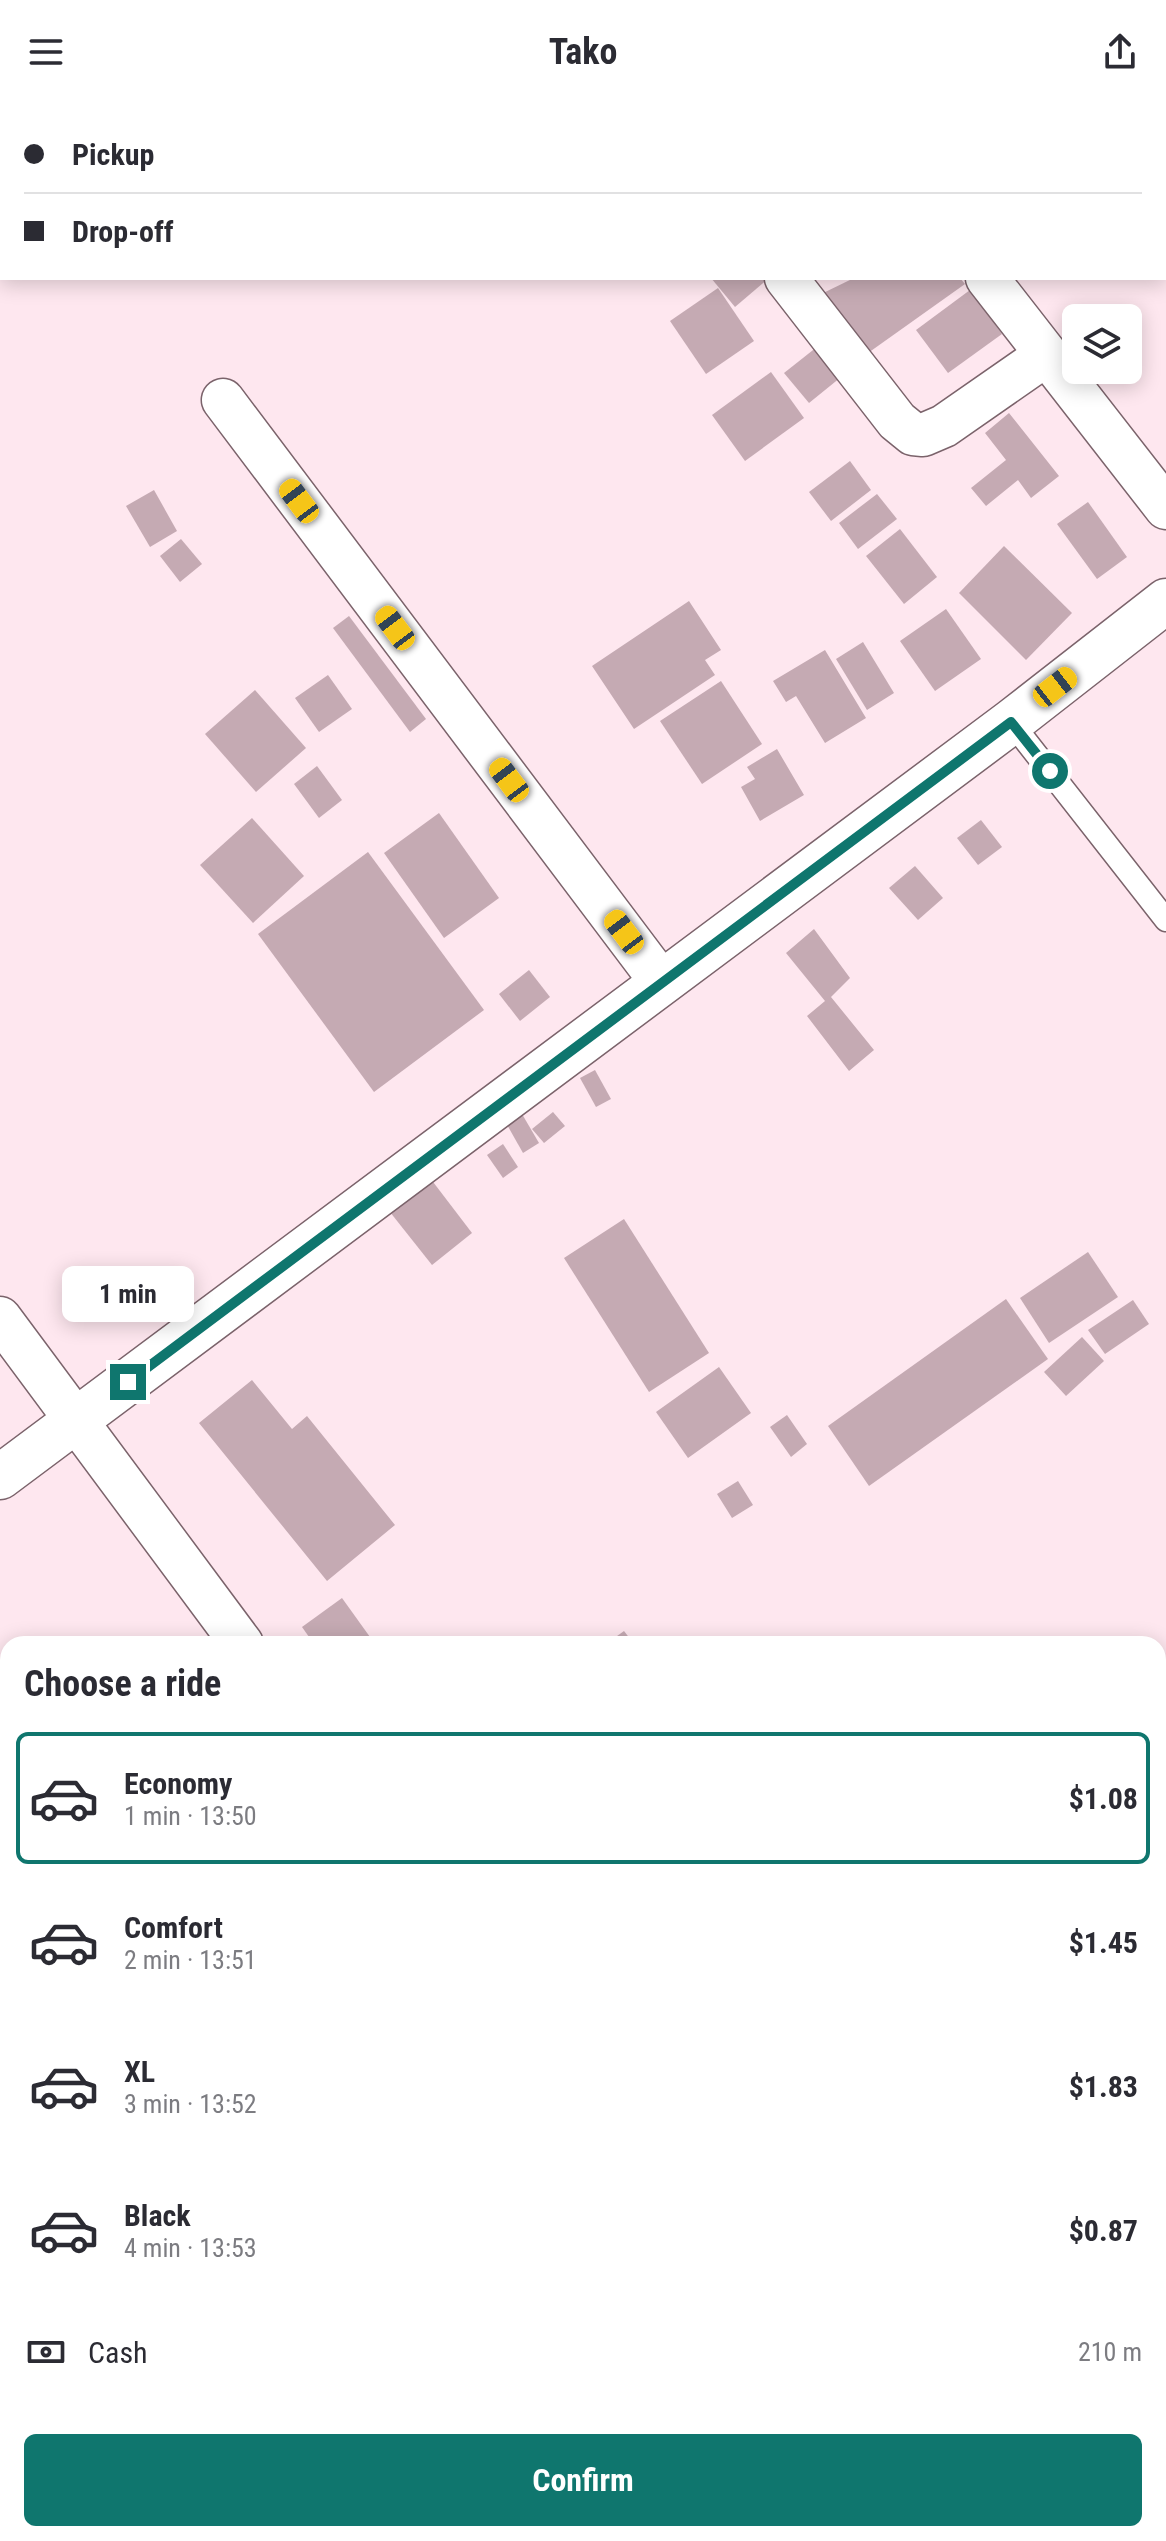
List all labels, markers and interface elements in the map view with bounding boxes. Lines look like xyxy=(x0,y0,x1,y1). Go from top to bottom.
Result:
icon: menu xyxy=(24,30,68,74)
icon: share xyxy=(1098,30,1142,74)
text: Tako xyxy=(549,31,617,73)
text: Pickup xyxy=(72,137,154,172)
text: Drop-off xyxy=(72,214,174,249)
map controls xyxy=(1062,304,1142,384)
button: layers xyxy=(1062,304,1142,384)
car xyxy=(275,475,323,527)
car xyxy=(371,602,419,654)
car xyxy=(1029,663,1081,711)
route start xyxy=(1032,753,1068,789)
car xyxy=(485,754,533,806)
car xyxy=(600,906,648,958)
callout: 1 min xyxy=(62,1266,194,1322)
text: 1 min xyxy=(99,1279,157,1309)
route end xyxy=(110,1364,146,1400)
text: Choose a ride xyxy=(24,1663,221,1705)
icon: car xyxy=(28,1762,100,1834)
text: Economy xyxy=(124,1766,232,1801)
text: $1.08 xyxy=(1069,1781,1138,1816)
text: 1 min · 13:50 xyxy=(124,1801,257,1831)
icon: car xyxy=(28,1906,100,1978)
text: Comfort xyxy=(124,1910,223,1945)
text: $1.45 xyxy=(1069,1925,1138,1960)
text: 2 min · 13:51 xyxy=(124,1945,257,1975)
icon: car xyxy=(28,2050,100,2122)
text: XL xyxy=(124,2054,155,2089)
text: $1.83 xyxy=(1069,2069,1138,2104)
text: 3 min · 13:52 xyxy=(124,2089,257,2119)
icon: car xyxy=(28,2194,100,2266)
text: Black xyxy=(124,2198,191,2233)
text: $0.87 xyxy=(1069,2213,1138,2248)
text: 4 min · 13:53 xyxy=(124,2233,257,2263)
icon: cash xyxy=(24,2330,68,2374)
text: Cash xyxy=(88,2335,148,2370)
text: 210 m xyxy=(1078,2337,1142,2367)
button: Confirm xyxy=(24,2434,1142,2526)

